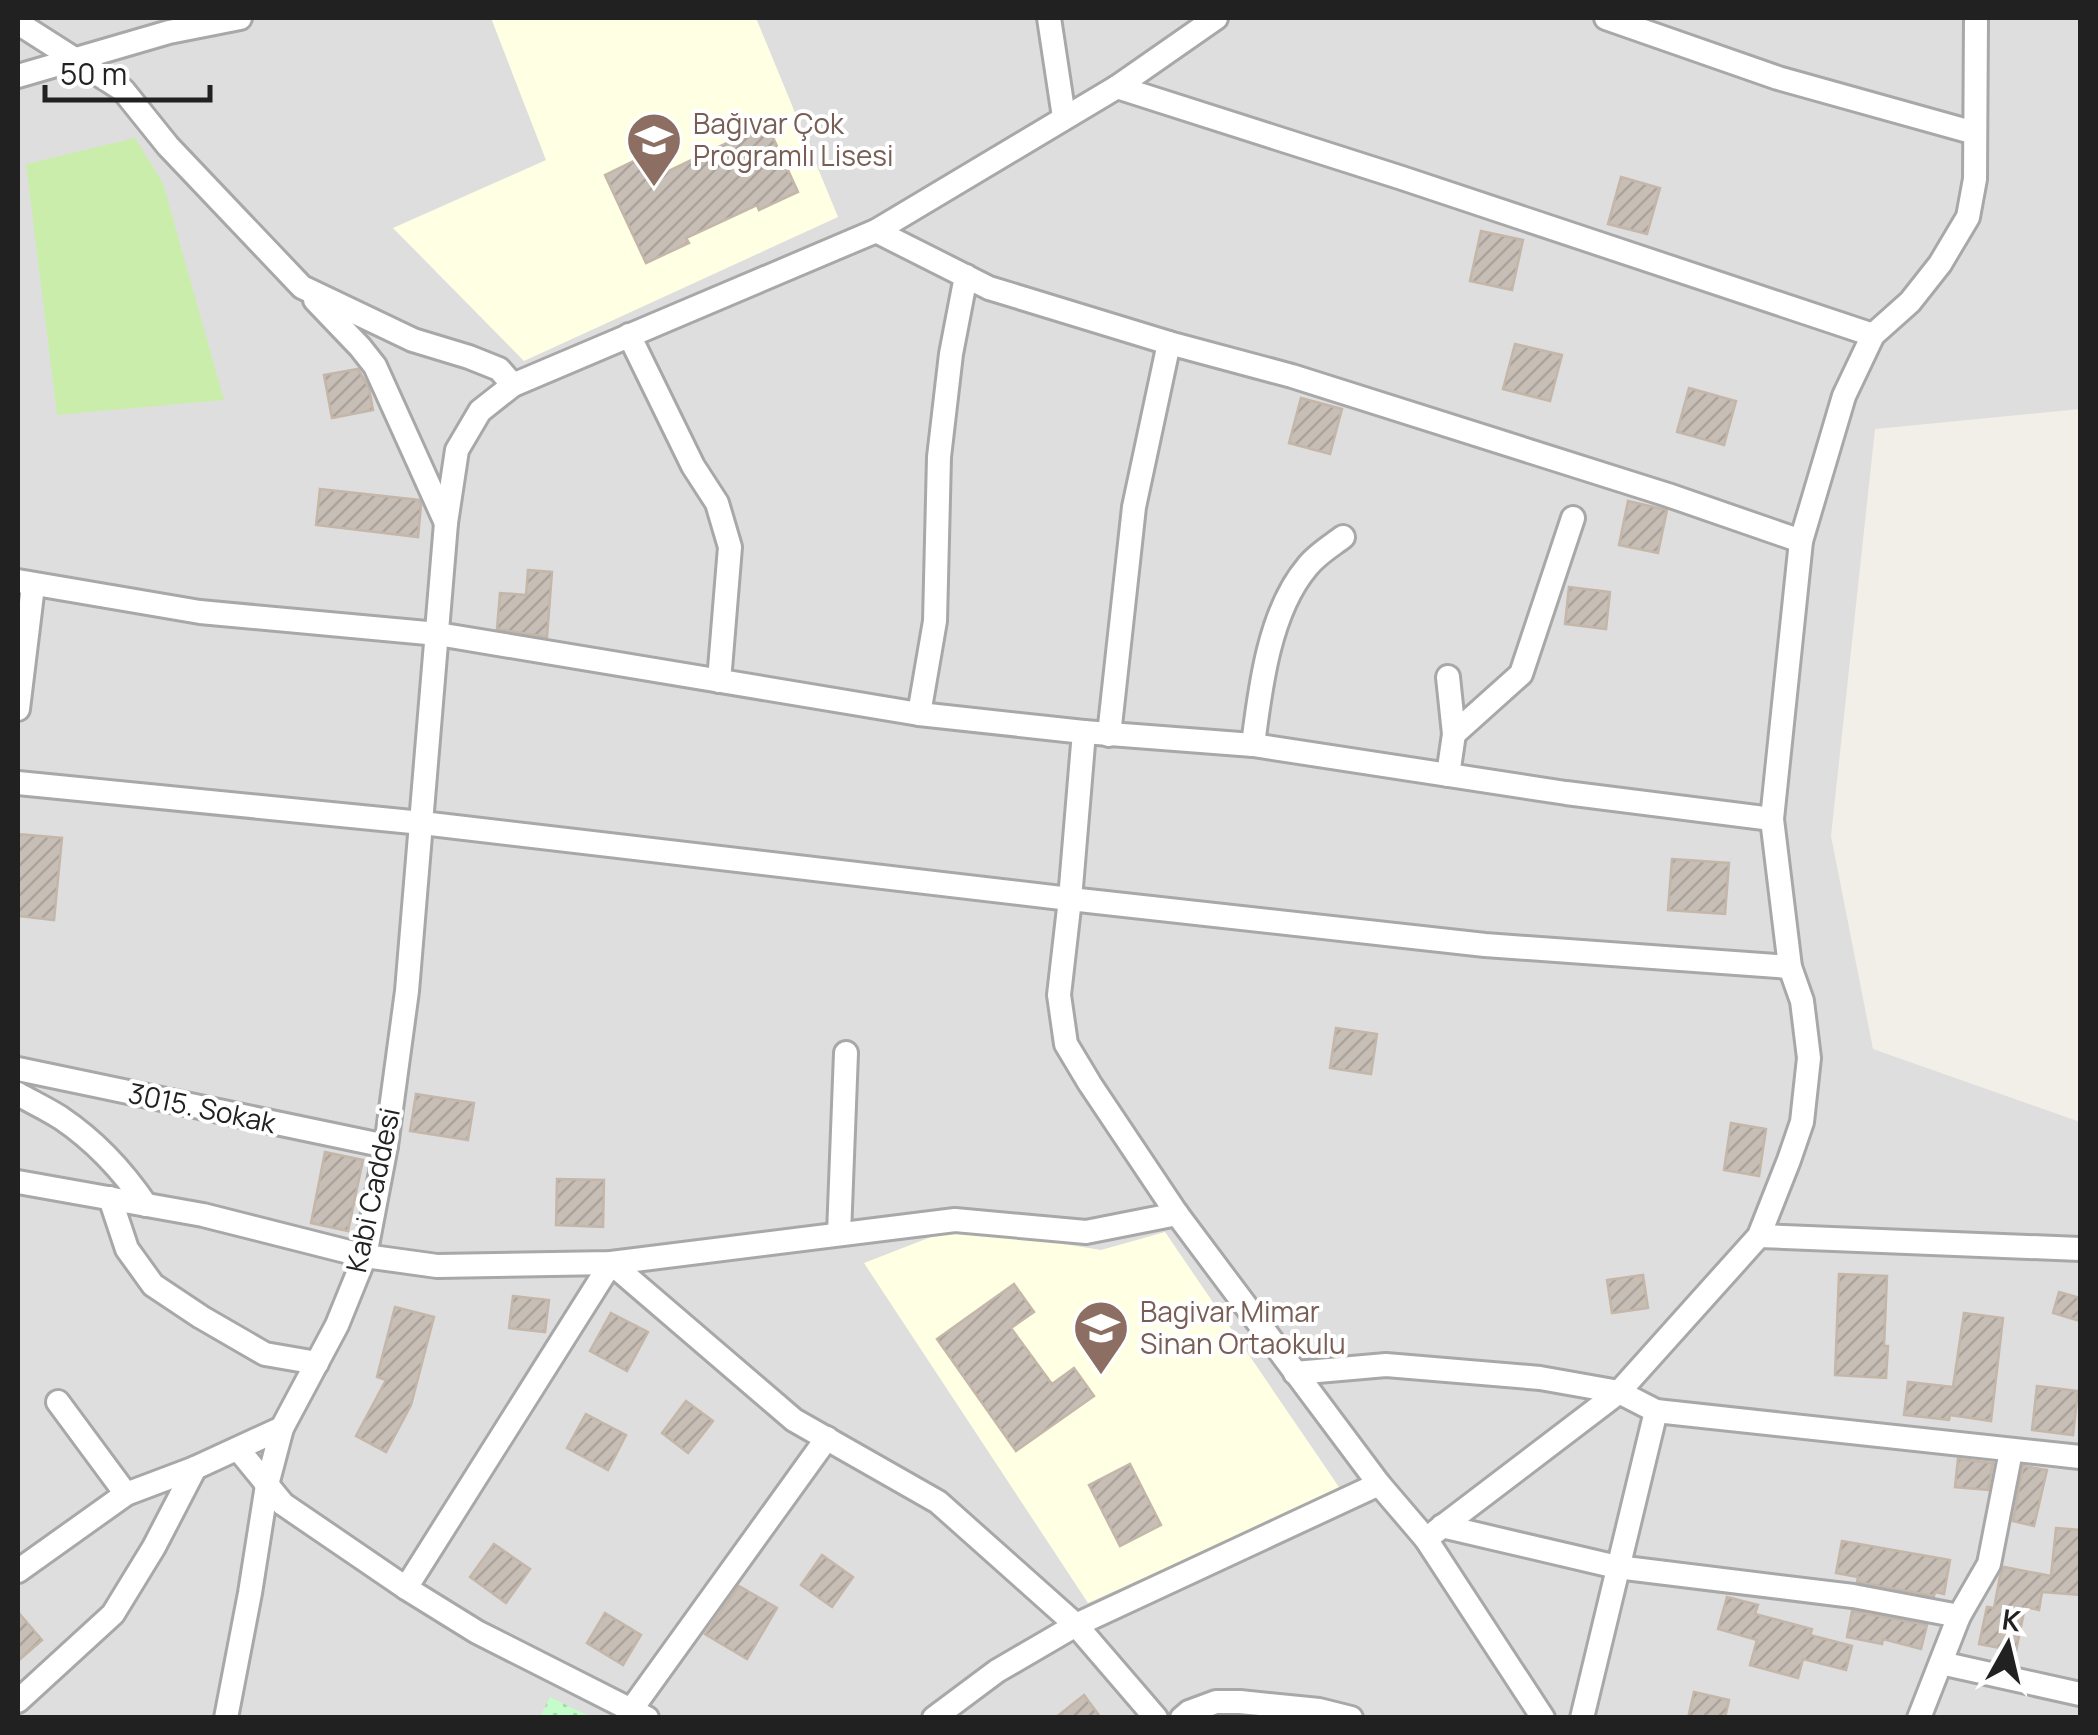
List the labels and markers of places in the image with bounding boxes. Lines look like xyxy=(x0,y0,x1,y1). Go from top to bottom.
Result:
place label: Bağıvar Çok Programlı Lisesi xyxy=(693,104,894,174)
school or university icon: Bağıvar Çok Programlı Lisesi xyxy=(624,110,684,189)
place label: Bagivar Mimar Sinan Ortaokulu xyxy=(1140,1292,1346,1362)
school or university icon: Bagivar Mimar Sinan Ortaokulu xyxy=(1071,1298,1131,1377)

